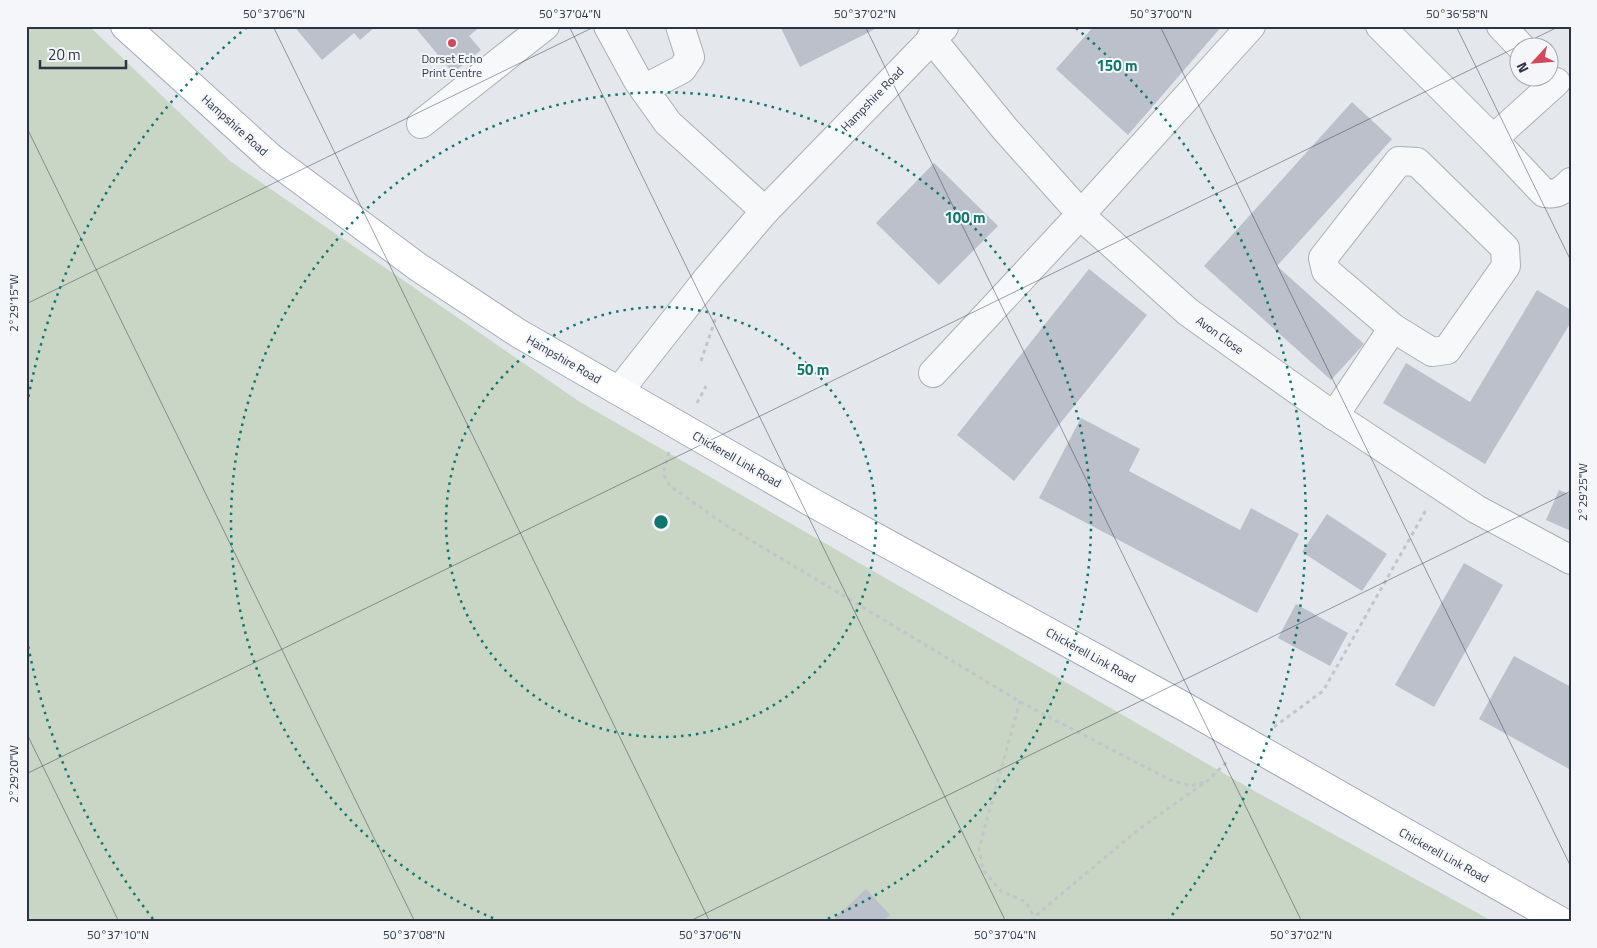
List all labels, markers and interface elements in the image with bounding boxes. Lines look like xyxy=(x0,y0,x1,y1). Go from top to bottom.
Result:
text: 50°37'06"N xyxy=(243,4,305,23)
text: 50°37'04"N xyxy=(539,4,601,23)
text: 50°37'02"N xyxy=(834,4,896,23)
text: 50°37'00"N xyxy=(1130,4,1192,23)
text: 50°36'58"N xyxy=(1426,4,1488,23)
marker: Dorset Echo Print Centre xyxy=(446,37,458,49)
scale bar xyxy=(40,38,126,70)
north arrow xyxy=(1510,38,1560,88)
text: 20 m xyxy=(48,43,81,66)
place label: Dorset Echo Print Centre xyxy=(421,49,483,82)
text: 150 m xyxy=(1096,54,1138,77)
text: N xyxy=(1510,59,1533,77)
street label: Hampshire Road xyxy=(836,62,908,136)
street label: Hampshire Road xyxy=(197,90,273,160)
text: 100 m xyxy=(944,206,986,229)
text: 2°29'15"W xyxy=(4,274,23,332)
street label: Avon Close xyxy=(1192,311,1248,359)
street label: Hampshire Road xyxy=(523,330,605,388)
text: 50 m xyxy=(797,358,829,381)
street label: Chickerell Link Road xyxy=(689,426,785,492)
text: 2°29'25"W xyxy=(1573,463,1592,521)
centre of rings xyxy=(652,513,670,531)
street label: Chickerell Link Road xyxy=(1043,622,1139,688)
text: 2°29'20"W xyxy=(4,745,23,803)
street label: Chickerell Link Road xyxy=(1396,822,1492,888)
text: 50°37'10"N xyxy=(87,925,149,944)
text: 50°37'08"N xyxy=(383,925,445,944)
text: 50°37'06"N xyxy=(679,925,741,944)
text: 50°37'04"N xyxy=(974,925,1036,944)
text: 50°37'02"N xyxy=(1270,925,1332,944)

